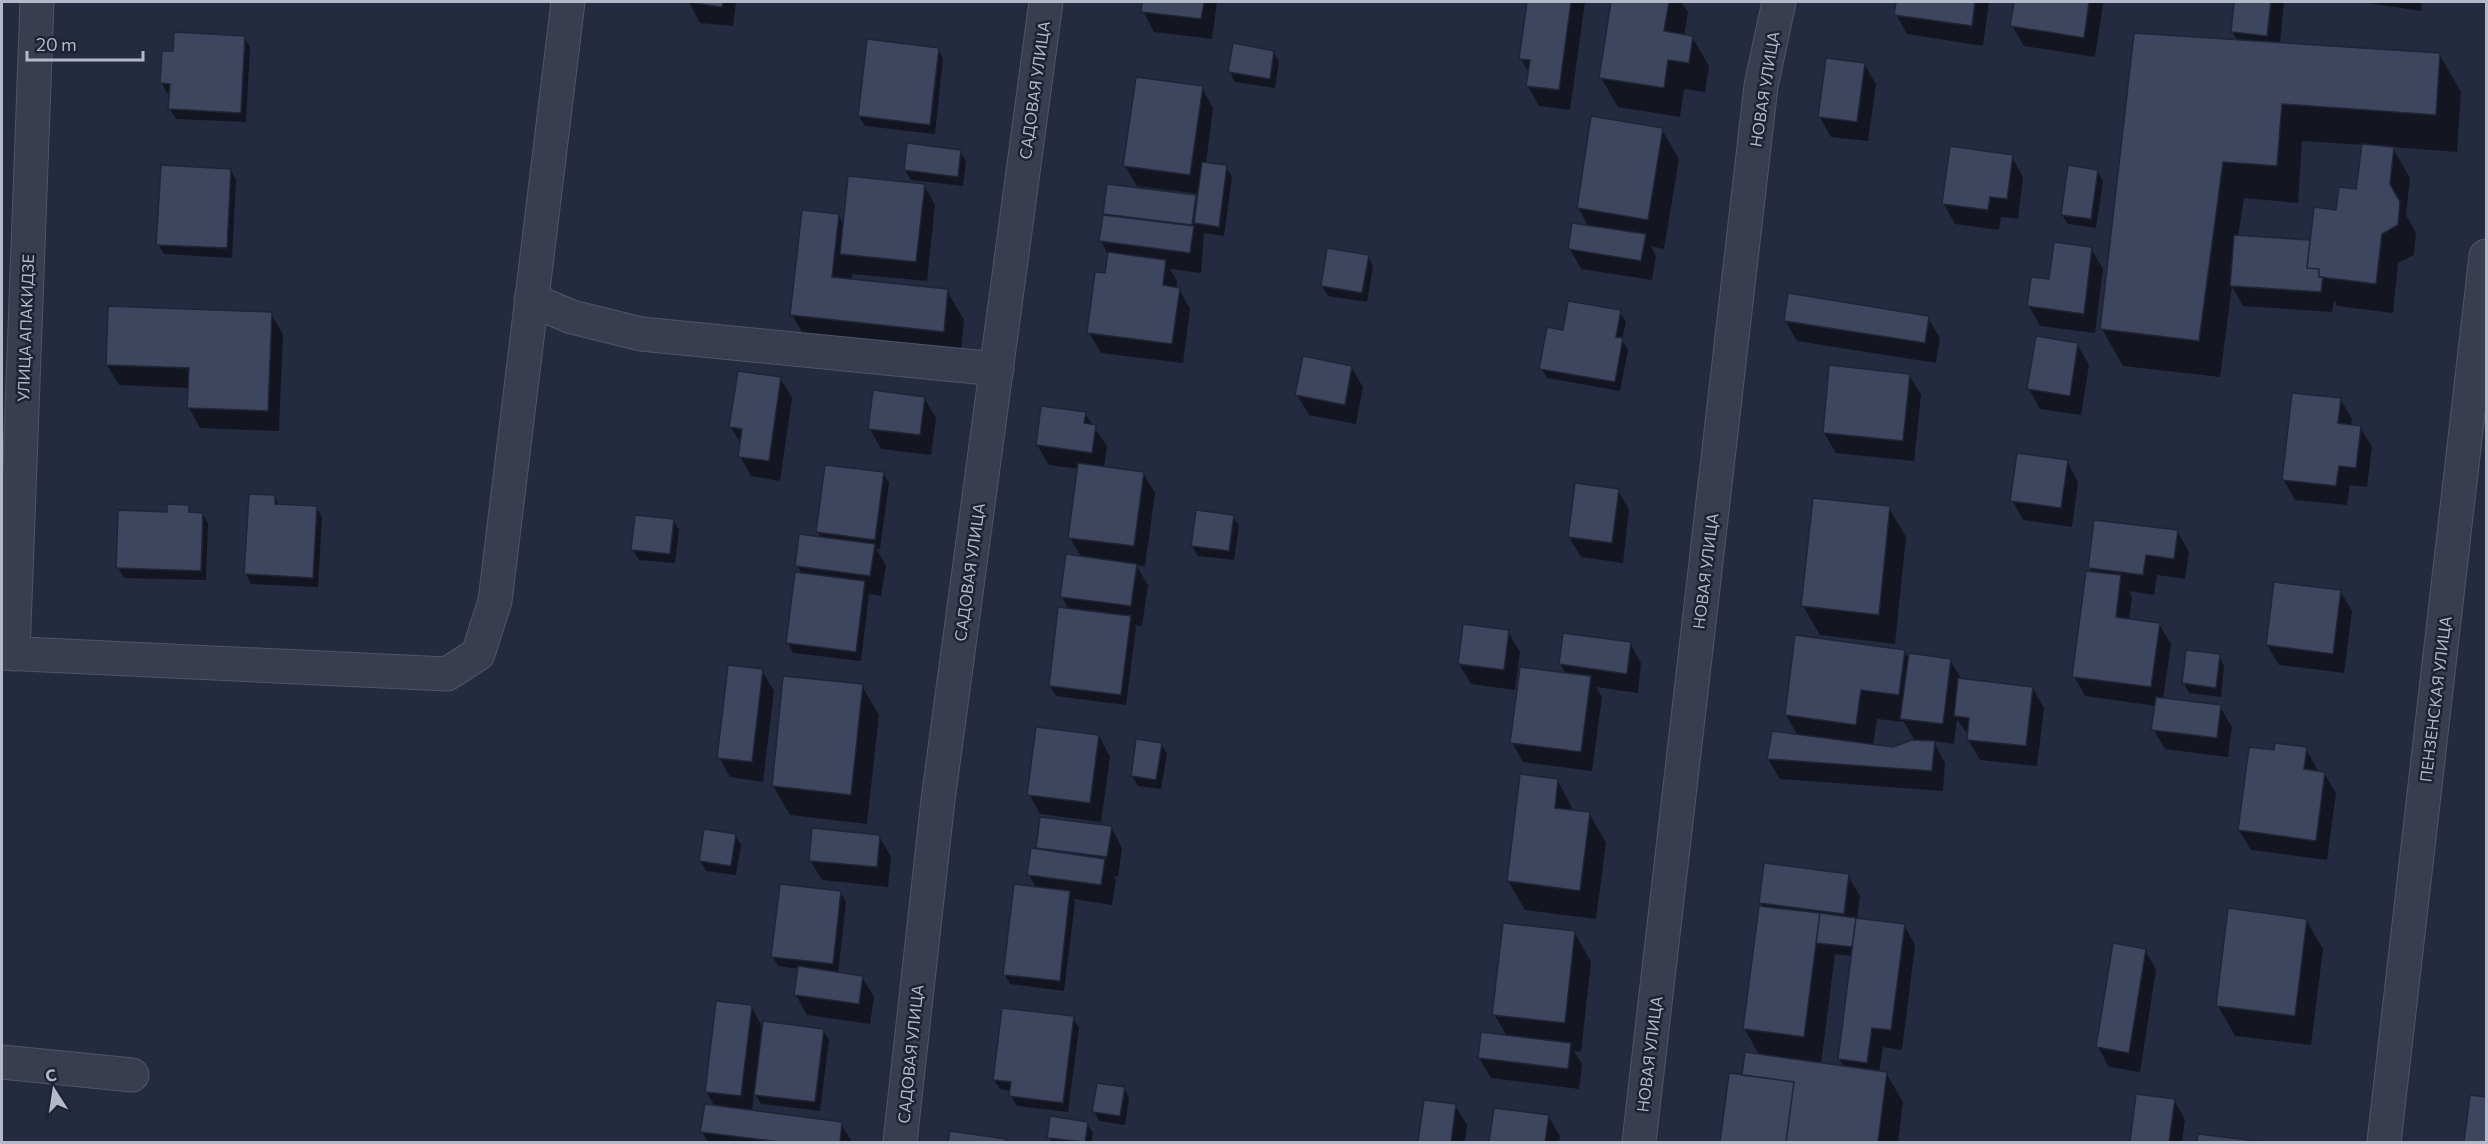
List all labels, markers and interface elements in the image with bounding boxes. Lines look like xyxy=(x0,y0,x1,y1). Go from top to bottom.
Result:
street label: САДОВАЯ УЛИЦА xyxy=(1015,20,1053,160)
scale bar xyxy=(27,24,142,62)
street label: НОВАЯ УЛИЦА xyxy=(1745,30,1783,148)
text: 20 m xyxy=(36,33,77,55)
street label: УЛИЦА АПАКИДЗЕ xyxy=(13,254,37,402)
street label: САДОВАЯ УЛИЦА xyxy=(950,502,988,642)
street label: НОВАЯ УЛИЦА xyxy=(1688,512,1722,630)
street label: ПЕНЗЕНСКАЯ УЛИЦА xyxy=(2415,615,2455,783)
street label: САДОВАЯ УЛИЦА xyxy=(893,984,927,1124)
street label: НОВАЯ УЛИЦА xyxy=(1632,995,1666,1113)
north arrow xyxy=(24,1060,84,1120)
text: С xyxy=(43,1064,58,1085)

